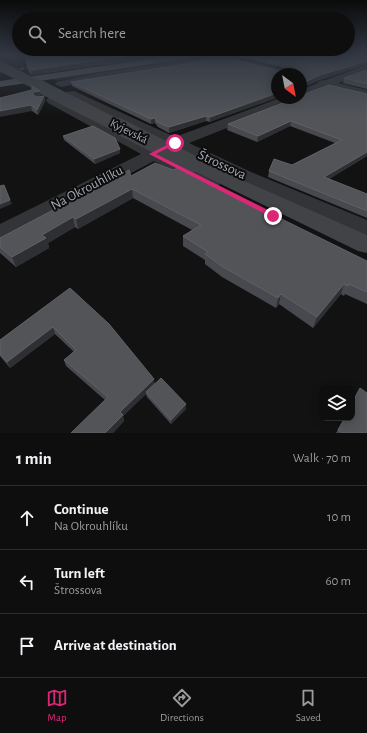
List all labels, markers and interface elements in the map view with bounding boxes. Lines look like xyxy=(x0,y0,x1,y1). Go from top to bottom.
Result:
search box xyxy=(12,12,355,56)
icon: search xyxy=(26,23,48,45)
text: Search here xyxy=(58,26,126,41)
north arrow xyxy=(271,68,307,104)
street label: Kyjevská xyxy=(108,116,150,147)
route start xyxy=(166,134,184,152)
street label: Štrossova xyxy=(196,146,250,182)
street label: Na Okrouhlíku xyxy=(49,163,125,213)
route end xyxy=(264,207,282,225)
map controls xyxy=(319,385,355,421)
button: layers xyxy=(319,385,355,421)
text: 1 min xyxy=(16,450,52,467)
text: Walk · 70 m xyxy=(293,452,351,465)
text: Continue xyxy=(54,502,109,517)
icon: ahead xyxy=(16,507,38,529)
text: 10 m xyxy=(327,511,351,524)
text: Na Okrouhlíku xyxy=(54,520,128,533)
text: Turn left xyxy=(54,566,105,581)
icon: left xyxy=(16,571,38,593)
text: 60 m xyxy=(325,575,351,588)
text: Štrossova xyxy=(54,584,102,597)
icon: arrive xyxy=(16,635,38,657)
text: Arrive at destination xyxy=(54,638,177,653)
tab: Map xyxy=(46,687,68,724)
tab: Directions xyxy=(160,687,204,724)
tab: Saved xyxy=(296,687,321,724)

